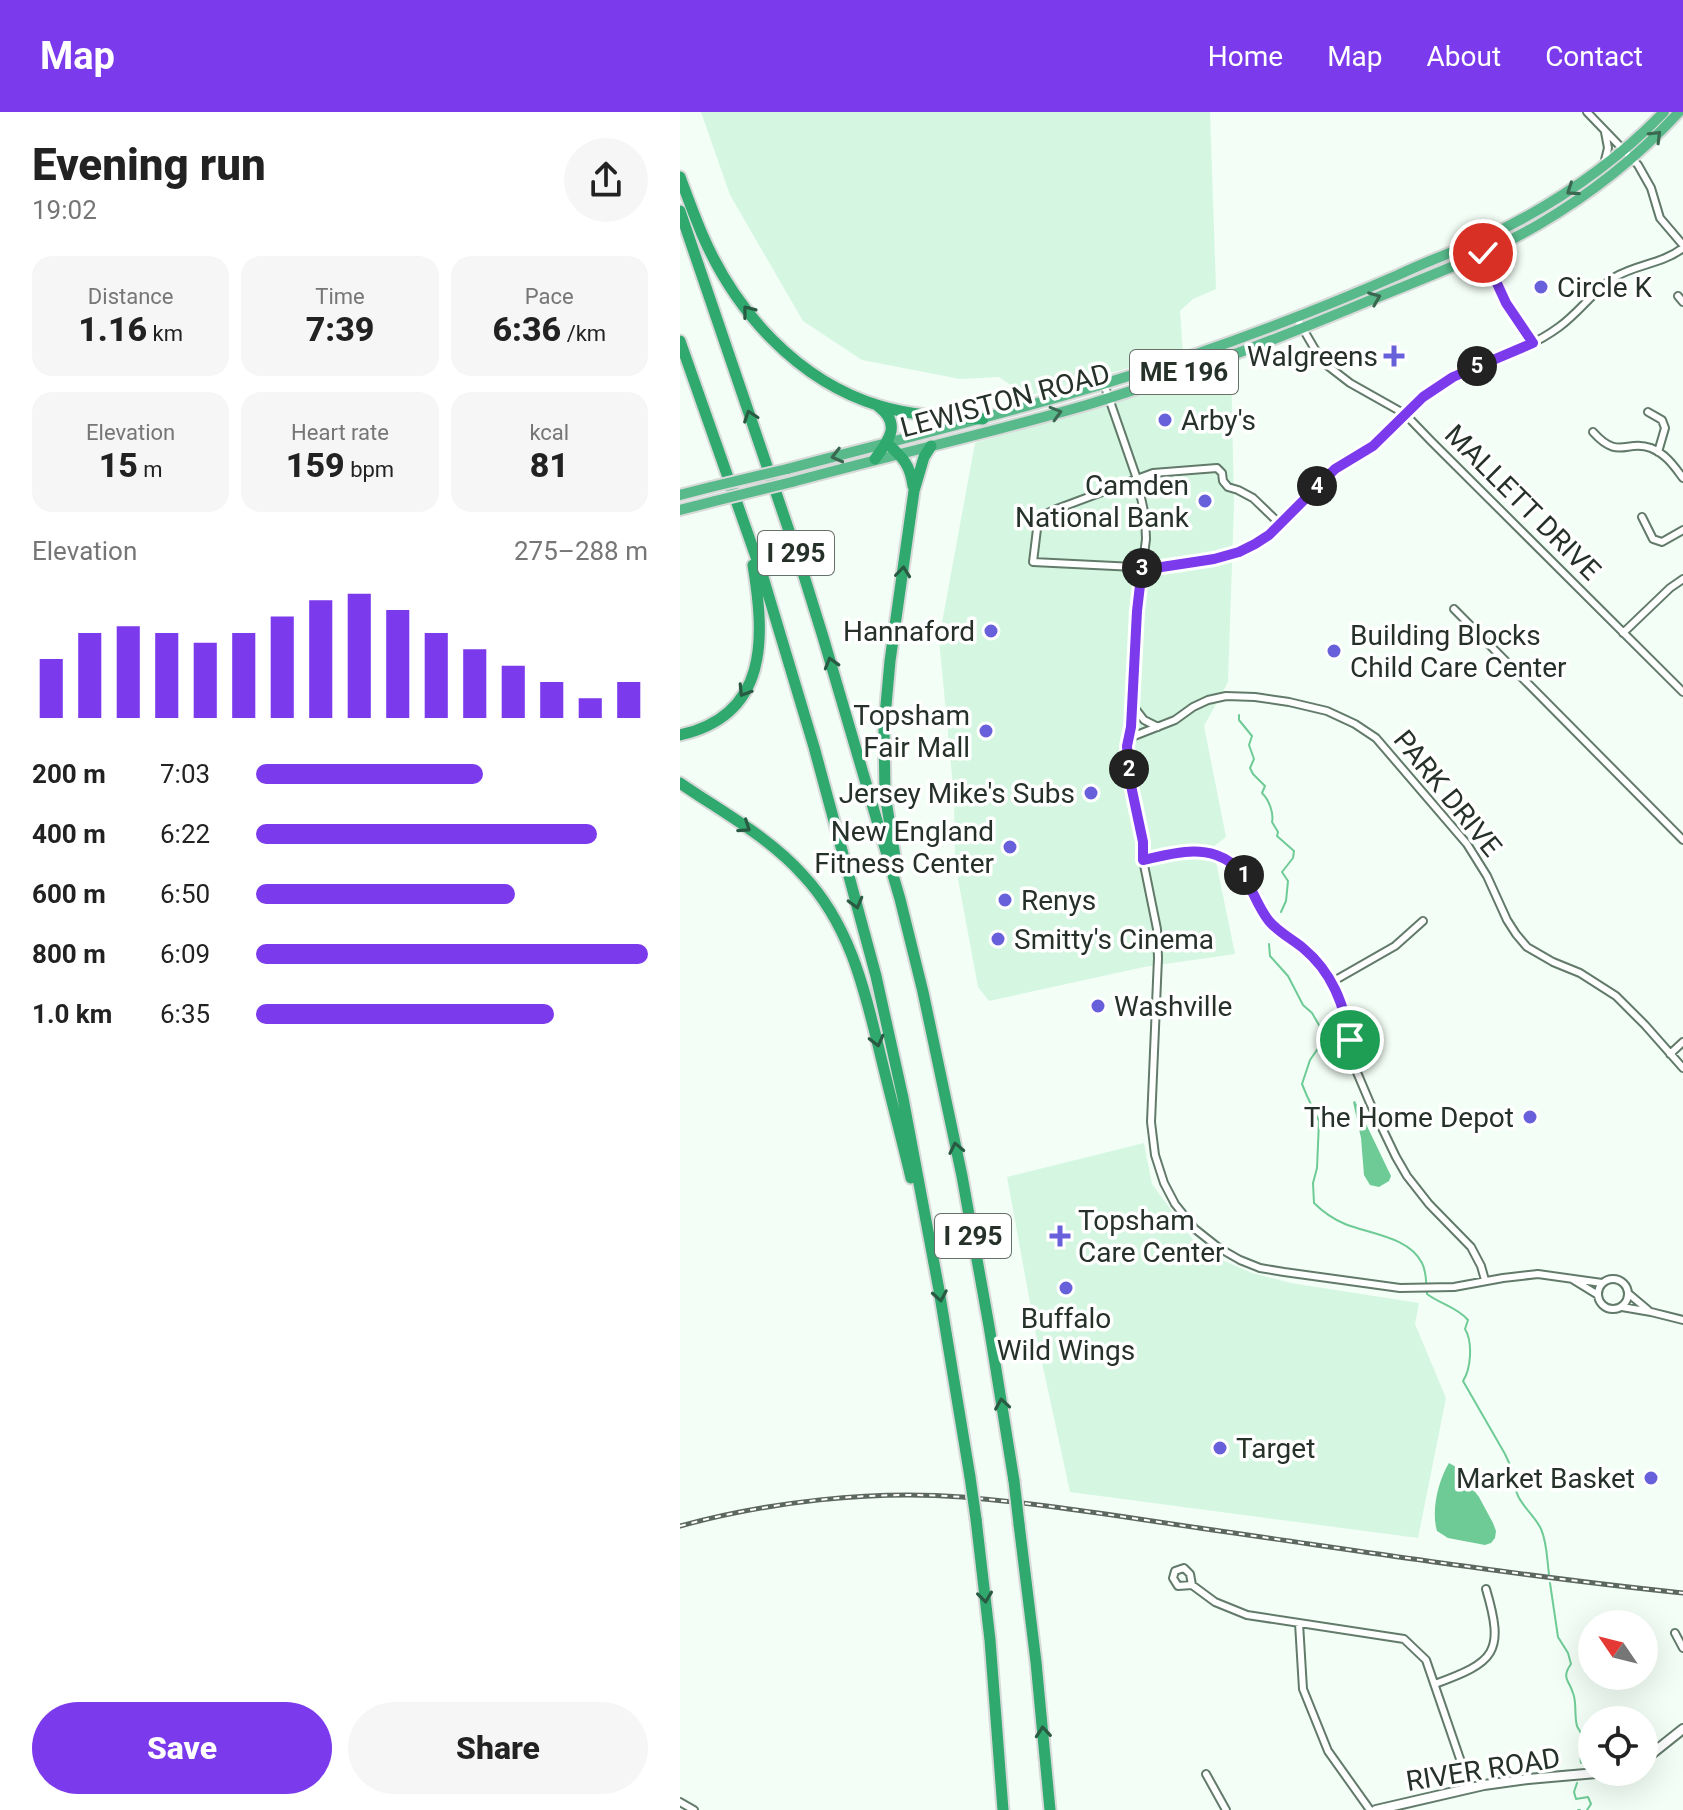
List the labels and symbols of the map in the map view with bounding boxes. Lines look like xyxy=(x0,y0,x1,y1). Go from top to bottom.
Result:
one-way arrow xyxy=(1647,131,1662,145)
one-way arrow xyxy=(1566,180,1580,195)
pin xyxy=(1449,219,1517,287)
place label: Circle K xyxy=(1557,271,1653,304)
marker: Circle K xyxy=(1532,278,1550,296)
one-way arrow xyxy=(1367,292,1381,308)
one-way arrow xyxy=(744,305,758,320)
place label: Walgreens xyxy=(1247,340,1378,373)
pin: 5 xyxy=(1457,346,1497,386)
marker: Walgreens xyxy=(1385,347,1403,365)
road number: ME 196 xyxy=(1130,350,1238,394)
street label: LEWISTON ROAD xyxy=(897,357,1113,444)
place label: Arby's xyxy=(1181,404,1256,437)
one-way arrow xyxy=(1049,406,1063,422)
one-way arrow xyxy=(743,410,759,424)
marker: Arby's xyxy=(1156,411,1174,429)
street label: MALLETT DRIVE xyxy=(1438,418,1607,587)
one-way arrow xyxy=(831,447,844,464)
pin: 4 xyxy=(1297,466,1337,506)
place label: Camden National Bank xyxy=(1015,469,1190,534)
marker: Camden National Bank xyxy=(1196,492,1214,510)
road number: I 295 xyxy=(758,531,834,575)
pin: 3 xyxy=(1122,548,1162,588)
one-way arrow xyxy=(895,565,912,578)
place label: Hannaford xyxy=(843,615,975,648)
place label: Building Blocks Child Care Center xyxy=(1350,619,1567,684)
marker: Hannaford xyxy=(982,622,1000,640)
marker: Building Blocks Child Care Center xyxy=(1325,642,1343,660)
one-way arrow xyxy=(824,657,840,671)
one-way arrow xyxy=(738,682,754,697)
place label: Topsham Fair Mall xyxy=(853,699,970,764)
marker: Topsham Fair Mall xyxy=(977,722,995,740)
street label: PARK DRIVE xyxy=(1387,724,1509,863)
pin: 2 xyxy=(1109,749,1149,789)
place label: Jersey Mike's Subs xyxy=(839,777,1075,810)
marker: Jersey Mike's Subs xyxy=(1082,784,1100,802)
place label: New England Fitness Center xyxy=(814,815,995,880)
one-way arrow xyxy=(736,817,750,832)
marker: New England Fitness Center xyxy=(1001,838,1019,856)
pin: 1 xyxy=(1224,855,1264,895)
place label: Renys xyxy=(1021,884,1096,917)
marker: Renys xyxy=(996,891,1014,909)
one-way arrow xyxy=(847,896,864,910)
place label: Smitty's Cinema xyxy=(1014,923,1214,956)
marker: Smitty's Cinema xyxy=(989,930,1007,948)
place label: Washville xyxy=(1114,990,1232,1023)
marker: Washville xyxy=(1089,997,1107,1015)
pin xyxy=(1316,1006,1384,1074)
one-way arrow xyxy=(868,1034,885,1047)
place label: The Home Depot xyxy=(1304,1101,1514,1134)
marker: The Home Depot xyxy=(1521,1108,1539,1126)
one-way arrow xyxy=(948,1142,965,1156)
place label: Topsham Care Center xyxy=(1078,1204,1225,1269)
road number: I 295 xyxy=(935,1214,1011,1258)
marker: Topsham Care Center xyxy=(1049,1225,1071,1247)
marker: Buffalo Wild Wings xyxy=(1057,1279,1075,1297)
one-way arrow xyxy=(931,1289,948,1303)
place label: Buffalo Wild Wings xyxy=(997,1302,1135,1367)
one-way arrow xyxy=(994,1397,1011,1411)
place label: Target xyxy=(1236,1432,1315,1465)
marker: Target xyxy=(1211,1439,1229,1457)
place label: Market Basket xyxy=(1456,1462,1635,1495)
marker: Market Basket xyxy=(1642,1469,1660,1487)
one-way arrow xyxy=(976,1591,993,1604)
north arrow xyxy=(1578,1610,1658,1690)
one-way arrow xyxy=(1034,1725,1051,1738)
street label: RIVER ROAD xyxy=(1404,1741,1563,1798)

